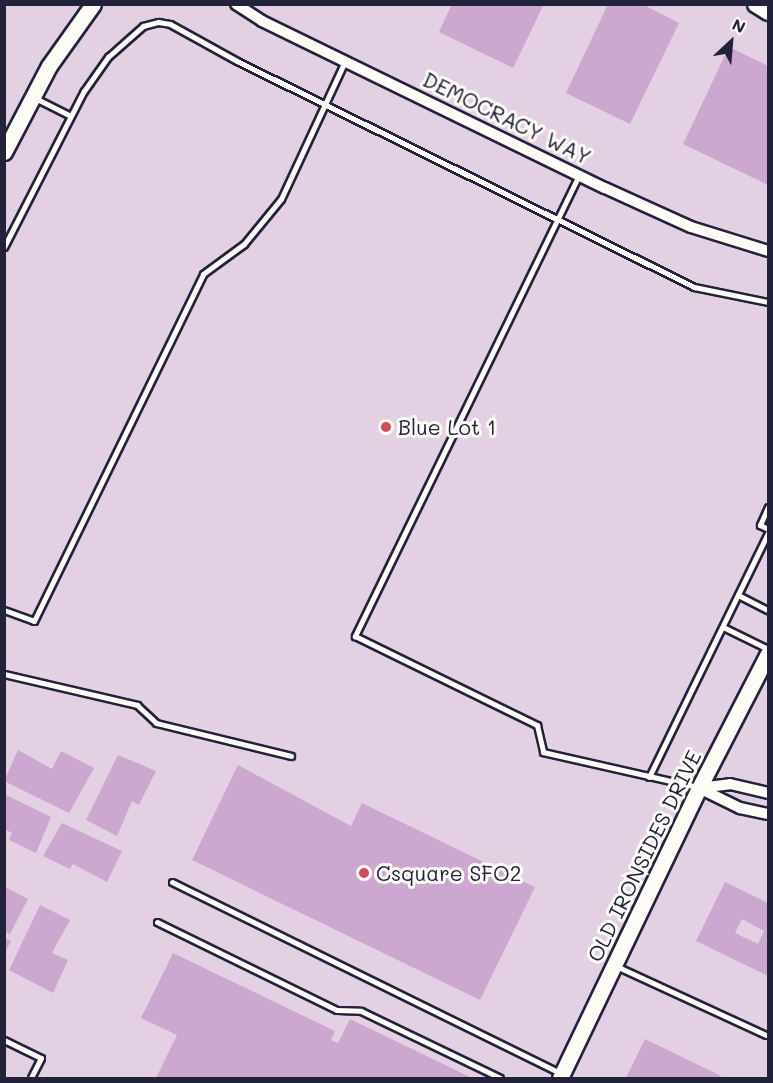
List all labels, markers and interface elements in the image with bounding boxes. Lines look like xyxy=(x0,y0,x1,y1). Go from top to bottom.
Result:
north arrow xyxy=(701,12,761,72)
text: N xyxy=(729,13,749,37)
street label: DEMOCRACY WAY xyxy=(419,66,595,170)
place label: Blue Lot 1 xyxy=(398,414,496,440)
marker: Blue Lot 1 xyxy=(379,420,393,434)
street label: OLD IRONSIDES DRIVE xyxy=(582,746,706,966)
place label: Csquare SFO2 xyxy=(376,860,521,886)
marker: Csquare SFO2 xyxy=(357,866,371,880)

